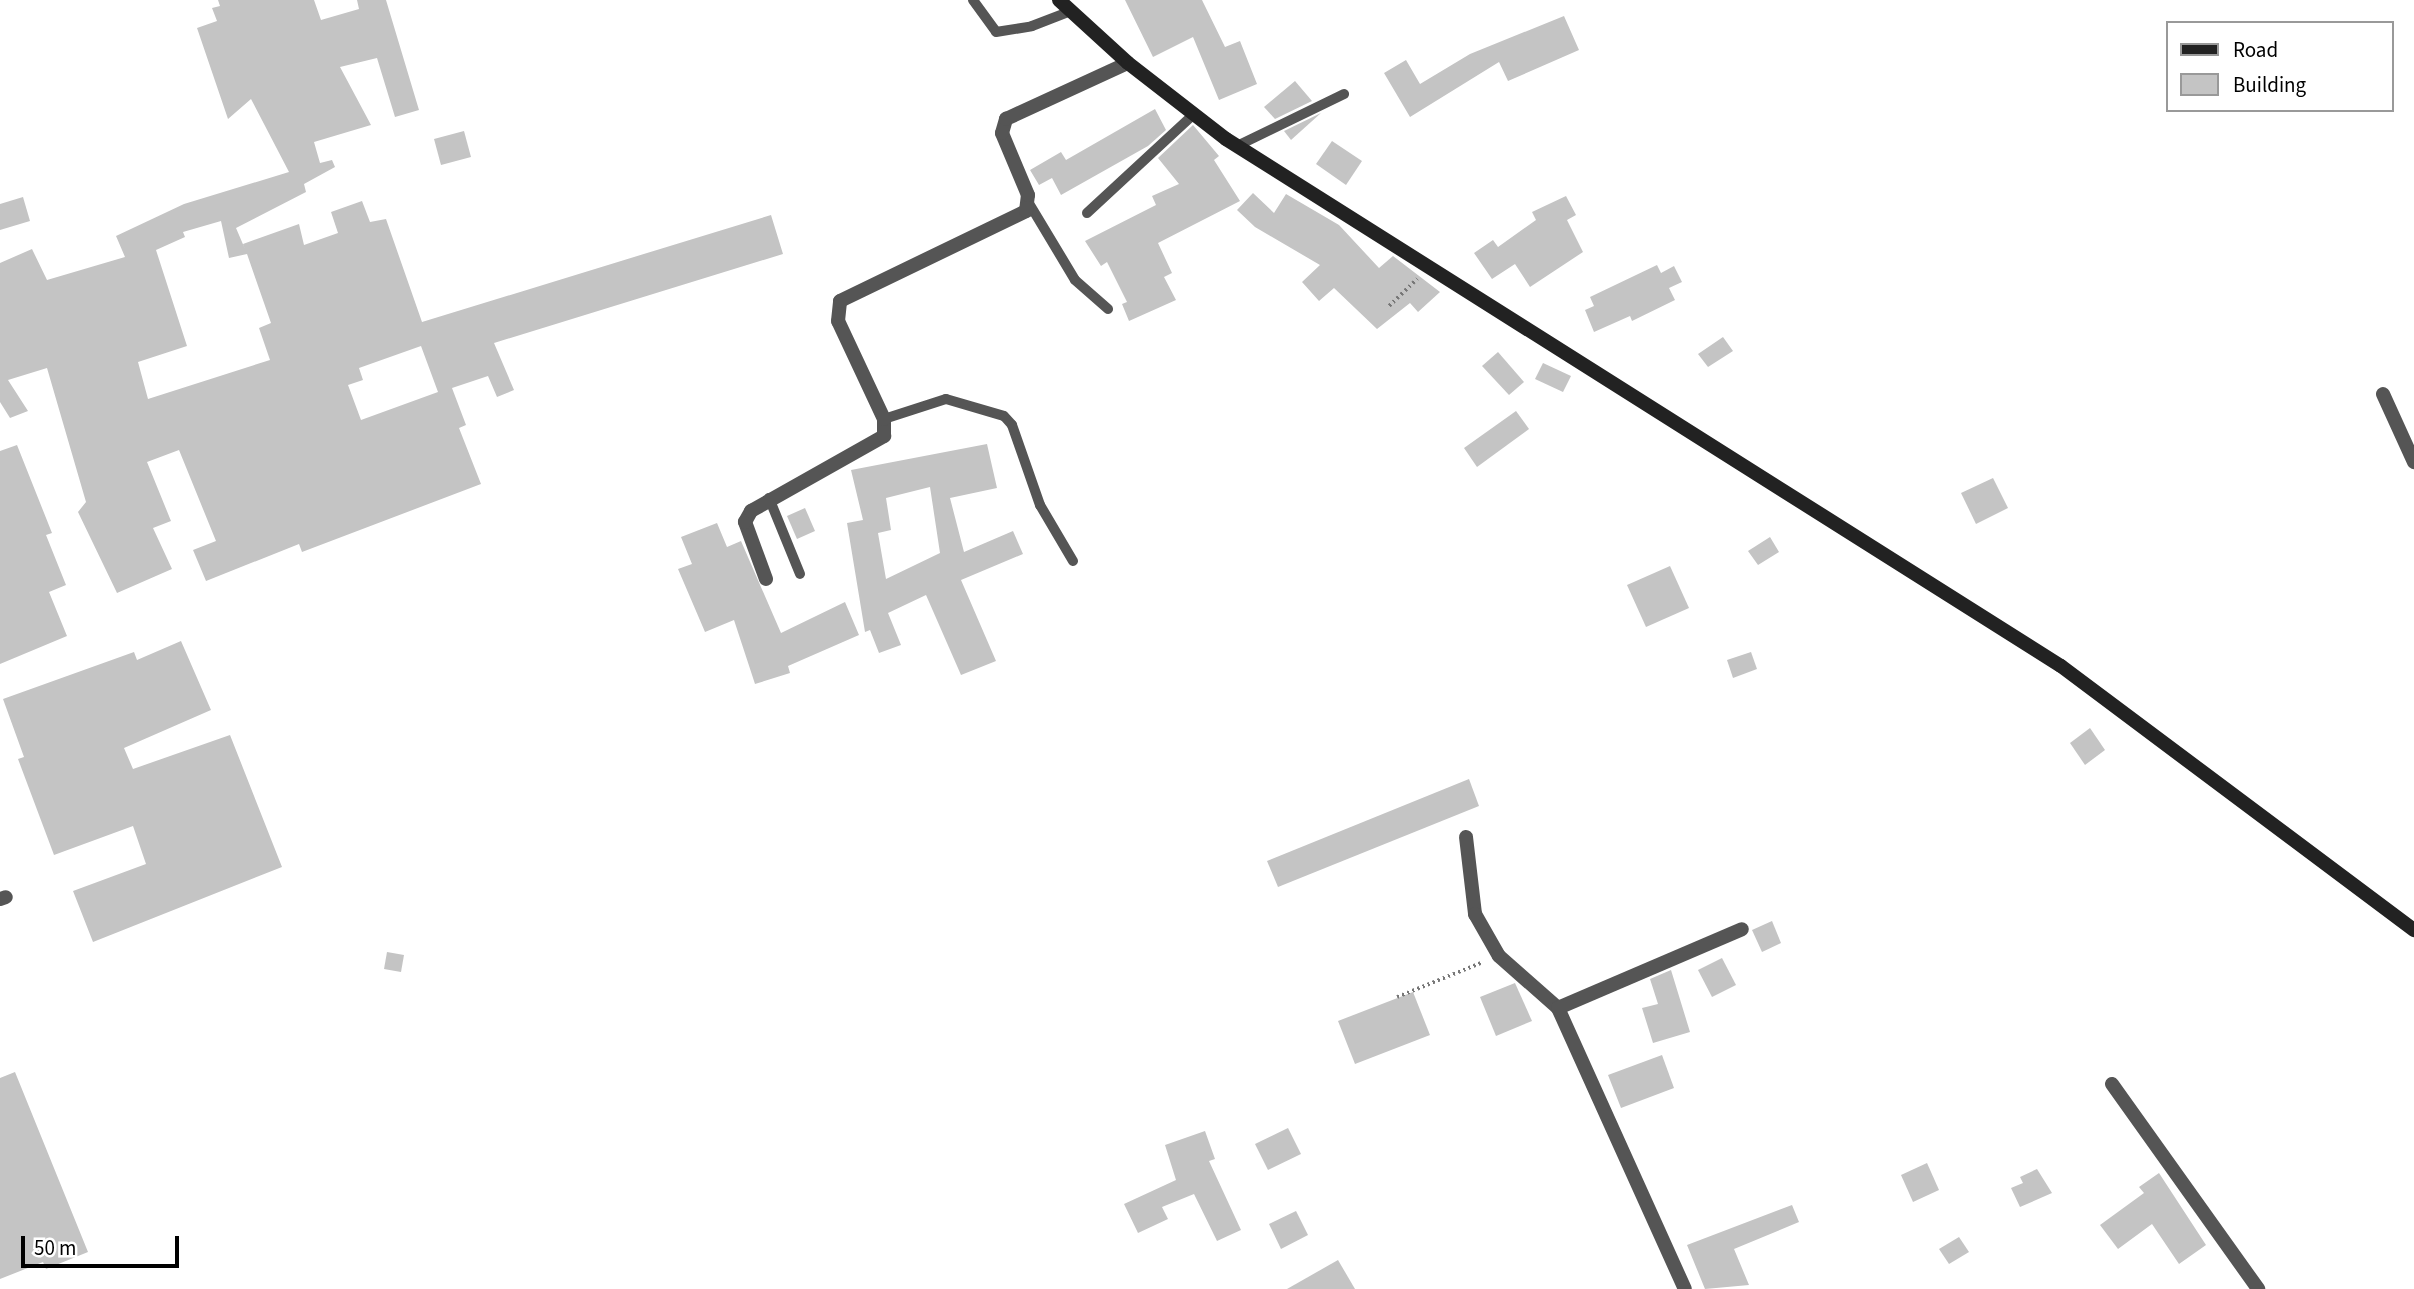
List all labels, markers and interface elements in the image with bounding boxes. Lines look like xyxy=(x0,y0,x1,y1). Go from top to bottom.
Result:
legend xyxy=(2166,21,2393,112)
text: Road xyxy=(2233,35,2278,65)
text: Building xyxy=(2233,70,2306,100)
scale bar xyxy=(24,1222,182,1266)
text: 50 m xyxy=(34,1233,76,1263)

